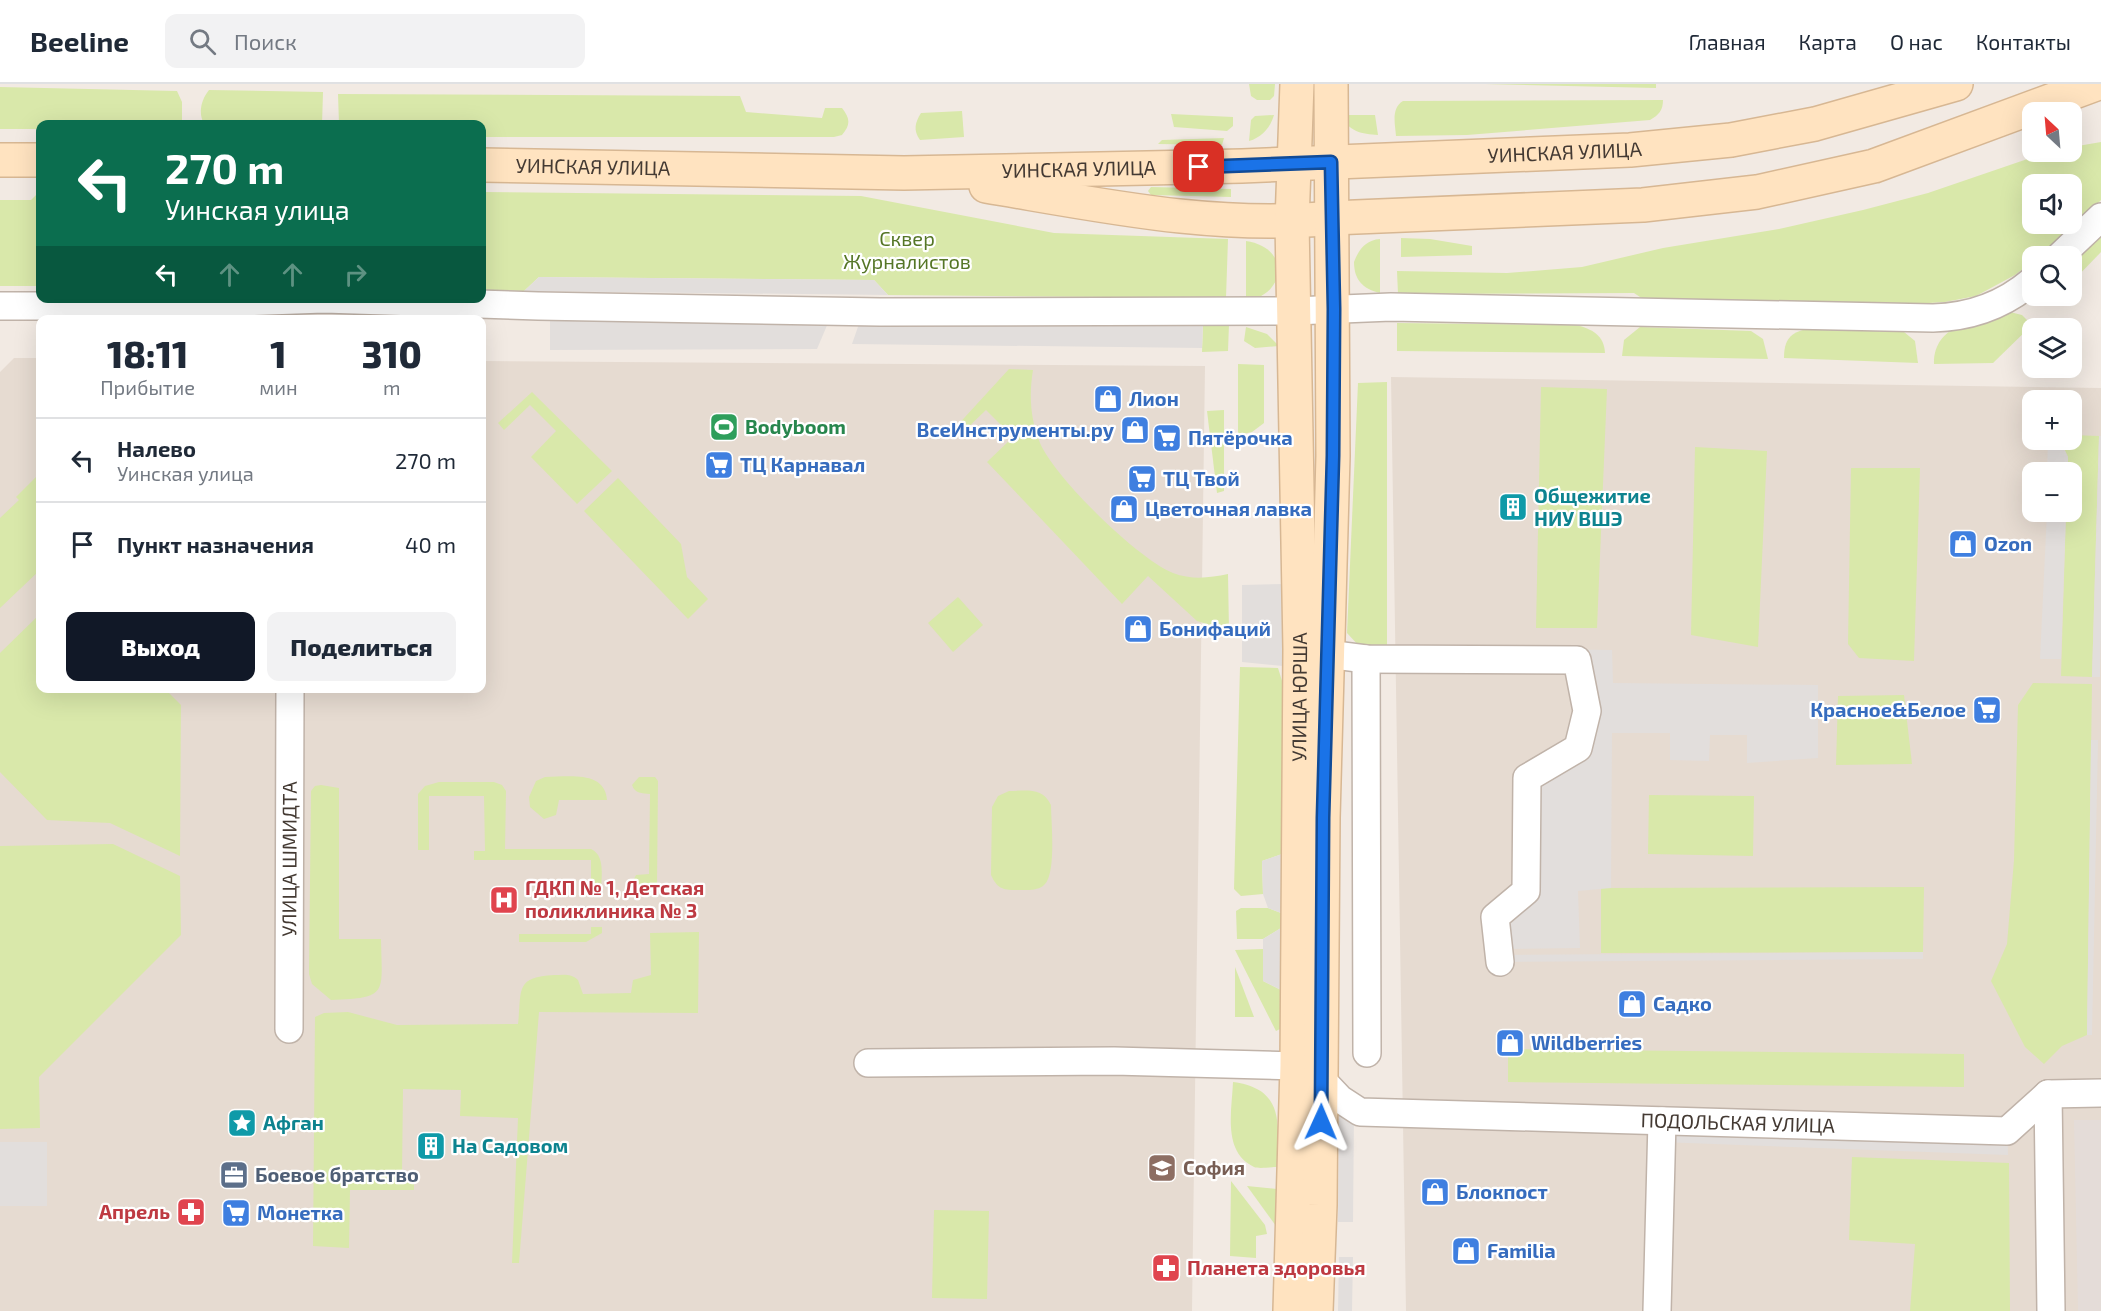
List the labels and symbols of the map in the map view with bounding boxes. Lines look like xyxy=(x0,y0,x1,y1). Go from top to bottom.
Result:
north arrow xyxy=(2022,102,2082,162)
street label: УИНСКАЯ УЛИЦА xyxy=(1487,136,1643,167)
pin xyxy=(1173,141,1224,192)
street label: УИНСКАЯ УЛИЦА xyxy=(515,153,671,180)
street label: УИНСКАЯ УЛИЦА xyxy=(1001,155,1157,182)
park label: Сквер Журналистов xyxy=(843,226,971,274)
shop icon: Лион xyxy=(1092,383,1124,415)
place label: Лион xyxy=(1129,386,1179,410)
sports icon: Bodyboom xyxy=(708,411,740,443)
place label: Bodyboom xyxy=(745,414,846,439)
shop icon: ВсеИнструменты.ру xyxy=(1119,414,1151,446)
place label: ВсеИнструменты.ру xyxy=(917,417,1115,441)
supermarket icon: Пятёрочка xyxy=(1151,422,1183,454)
place label: Пятёрочка xyxy=(1188,425,1293,449)
supermarket icon: ТЦ Карнавал xyxy=(703,449,735,481)
place label: ТЦ Карнавал xyxy=(740,452,865,476)
supermarket icon: ТЦ Твой xyxy=(1126,463,1158,495)
place label: ТЦ Твой xyxy=(1163,466,1240,490)
place label: Общежитие НИУ ВШЭ xyxy=(1534,483,1651,530)
building icon: Общежитие НИУ ВШЭ xyxy=(1497,491,1529,523)
shop icon: Цветочная лавка xyxy=(1108,493,1140,525)
place label: Цветочная лавка xyxy=(1145,496,1312,520)
shop icon: Ozon xyxy=(1947,528,1979,560)
place label: Ozon xyxy=(1984,531,2032,555)
shop icon: Бонифаций xyxy=(1122,613,1154,645)
place label: Бонифаций xyxy=(1159,616,1271,640)
street label: УЛИЦА ЮРША xyxy=(1286,632,1311,762)
supermarket icon: Красное&Белое xyxy=(1971,694,2003,726)
place label: Красное&Белое xyxy=(1810,697,1966,721)
street label: УЛИЦА ШМИДТА xyxy=(276,781,301,937)
place label: ГДКП № 1, Детская поликлиника № 3 xyxy=(525,875,704,922)
hospital icon: ГДКП № 1, Детская поликлиника № 3 xyxy=(488,884,520,916)
shop icon: Садко xyxy=(1616,988,1648,1020)
place label: Садко xyxy=(1653,991,1712,1015)
shop icon: Wildberries xyxy=(1494,1027,1526,1059)
place label: Wildberries xyxy=(1531,1030,1642,1054)
position arrow xyxy=(1289,1090,1353,1154)
place icon: Афган xyxy=(226,1107,258,1139)
street label: ПОДОЛЬСКАЯ УЛИЦА xyxy=(1640,1107,1836,1137)
place label: Афган xyxy=(263,1110,324,1134)
building icon: На Садовом xyxy=(415,1130,447,1162)
place label: На Садовом xyxy=(452,1133,568,1157)
school or university icon: София xyxy=(1146,1152,1178,1184)
place label: София xyxy=(1183,1155,1245,1179)
office icon: Боевое братство xyxy=(218,1159,250,1191)
place label: Боевое братство xyxy=(255,1162,419,1186)
shop icon: Блокпост xyxy=(1419,1176,1451,1208)
place label: Блокпост xyxy=(1456,1179,1548,1203)
pharmacy icon: Апрель xyxy=(175,1196,207,1228)
supermarket icon: Монетка xyxy=(220,1197,252,1229)
place label: Апрель xyxy=(99,1199,170,1223)
place label: Монетка xyxy=(257,1200,343,1224)
shop icon: Familia xyxy=(1450,1235,1482,1267)
place label: Familia xyxy=(1487,1238,1556,1262)
pharmacy icon: Планета здоровья xyxy=(1150,1252,1182,1284)
place label: Планета здоровья xyxy=(1187,1255,1366,1279)

